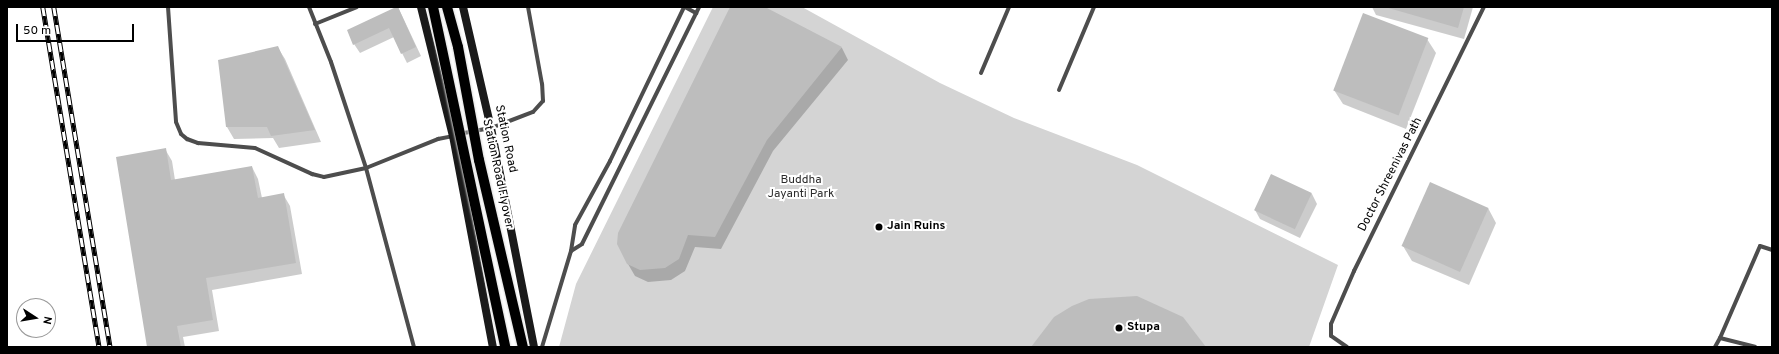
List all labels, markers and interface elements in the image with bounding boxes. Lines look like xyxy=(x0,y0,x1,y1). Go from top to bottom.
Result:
scale bar xyxy=(18,16,136,42)
text: 50 m xyxy=(23,23,51,39)
street label: Station Road xyxy=(491,104,519,174)
street label: Doctor Shreenivas Path xyxy=(1356,116,1426,234)
street label: Station Road Flyover xyxy=(478,118,516,230)
park label: Buddha Jayanti Park xyxy=(768,174,834,202)
place label: Jain Ruins xyxy=(887,220,945,234)
marker: Jain Ruins xyxy=(874,222,884,232)
north arrow xyxy=(16,298,56,338)
text: N xyxy=(39,315,54,326)
place label: Stupa xyxy=(1127,321,1160,335)
marker: Stupa xyxy=(1114,323,1124,333)

